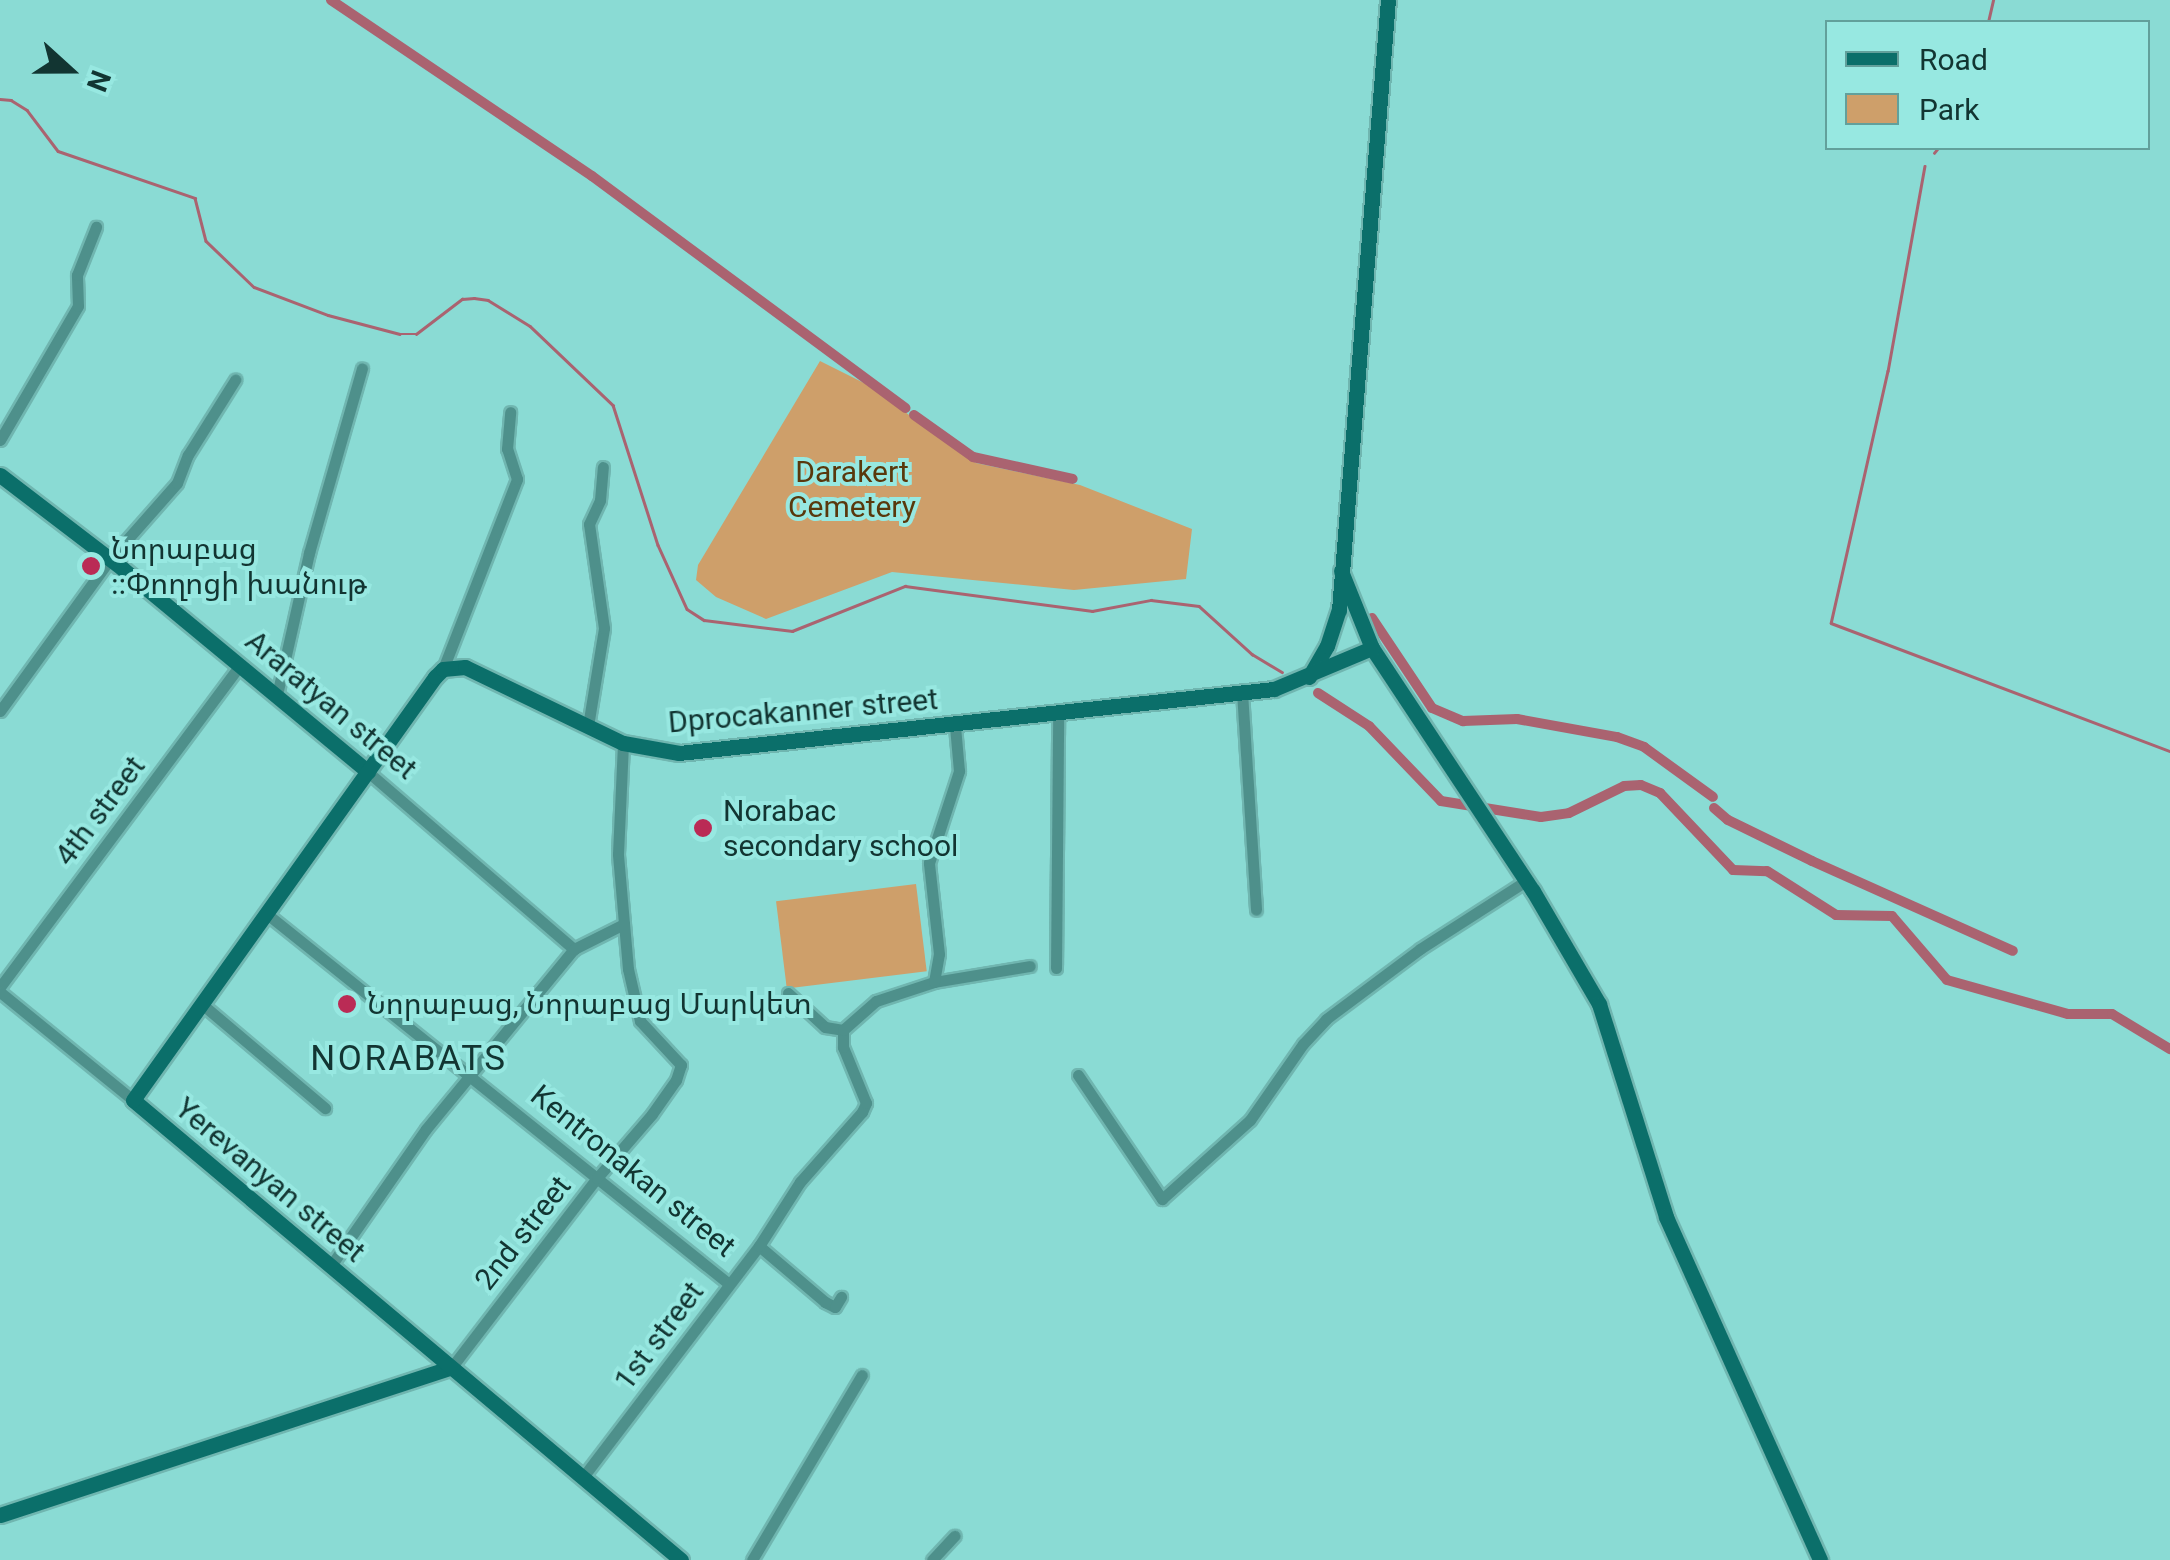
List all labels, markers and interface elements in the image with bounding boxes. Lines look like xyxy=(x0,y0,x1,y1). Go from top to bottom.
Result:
north arrow xyxy=(20,20,120,120)
legend xyxy=(1825,20,2150,150)
text: Road xyxy=(1919,42,1988,77)
text: N xyxy=(80,66,117,96)
text: Park xyxy=(1919,92,1979,127)
park label: Darakert Cemetery xyxy=(788,454,916,524)
place label: Նորաբաց ։։Փողոցի խանութ xyxy=(111,531,367,602)
marker: Նորաբաց ։։Փողոցի խանութ xyxy=(80,555,102,577)
street label: Araratyan street xyxy=(238,623,424,787)
street label: Dprocakanner street xyxy=(667,681,939,741)
street label: 4th street xyxy=(47,749,153,873)
place label: Norabac secondary school xyxy=(723,793,958,864)
marker: Norabac secondary school xyxy=(692,817,714,839)
place label: Նորաբաց, Նորաբաց Մարկետ xyxy=(367,986,812,1022)
marker: Նորաբաց, Նորաբաց Մարկետ xyxy=(336,993,358,1015)
district label: NORABATS xyxy=(310,1038,508,1080)
street label: Kentronakan street xyxy=(523,1077,743,1265)
street label: Yerevanyan street xyxy=(168,1090,372,1270)
street label: 2nd street xyxy=(467,1169,579,1297)
street label: 1st street xyxy=(607,1275,711,1397)

